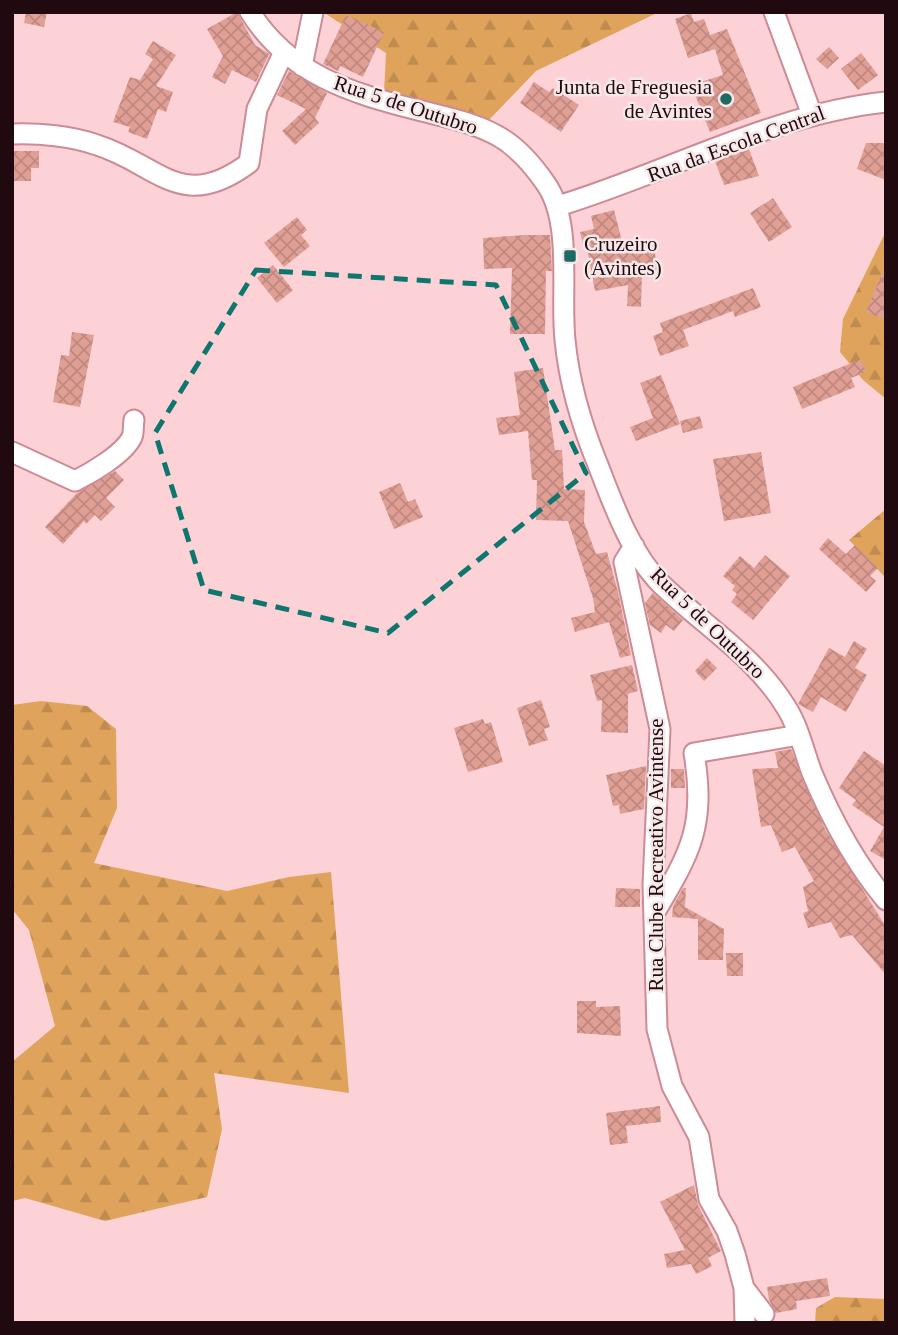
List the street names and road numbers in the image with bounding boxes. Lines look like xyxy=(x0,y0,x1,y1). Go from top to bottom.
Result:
street label: Rua 5 de Outubro xyxy=(331,70,481,140)
street label: Rua da Escola Central xyxy=(644,101,828,187)
street label: Rua 5 de Outubro xyxy=(646,562,770,684)
street label: Rua Clube Recreativo Avintense xyxy=(644,718,668,992)

